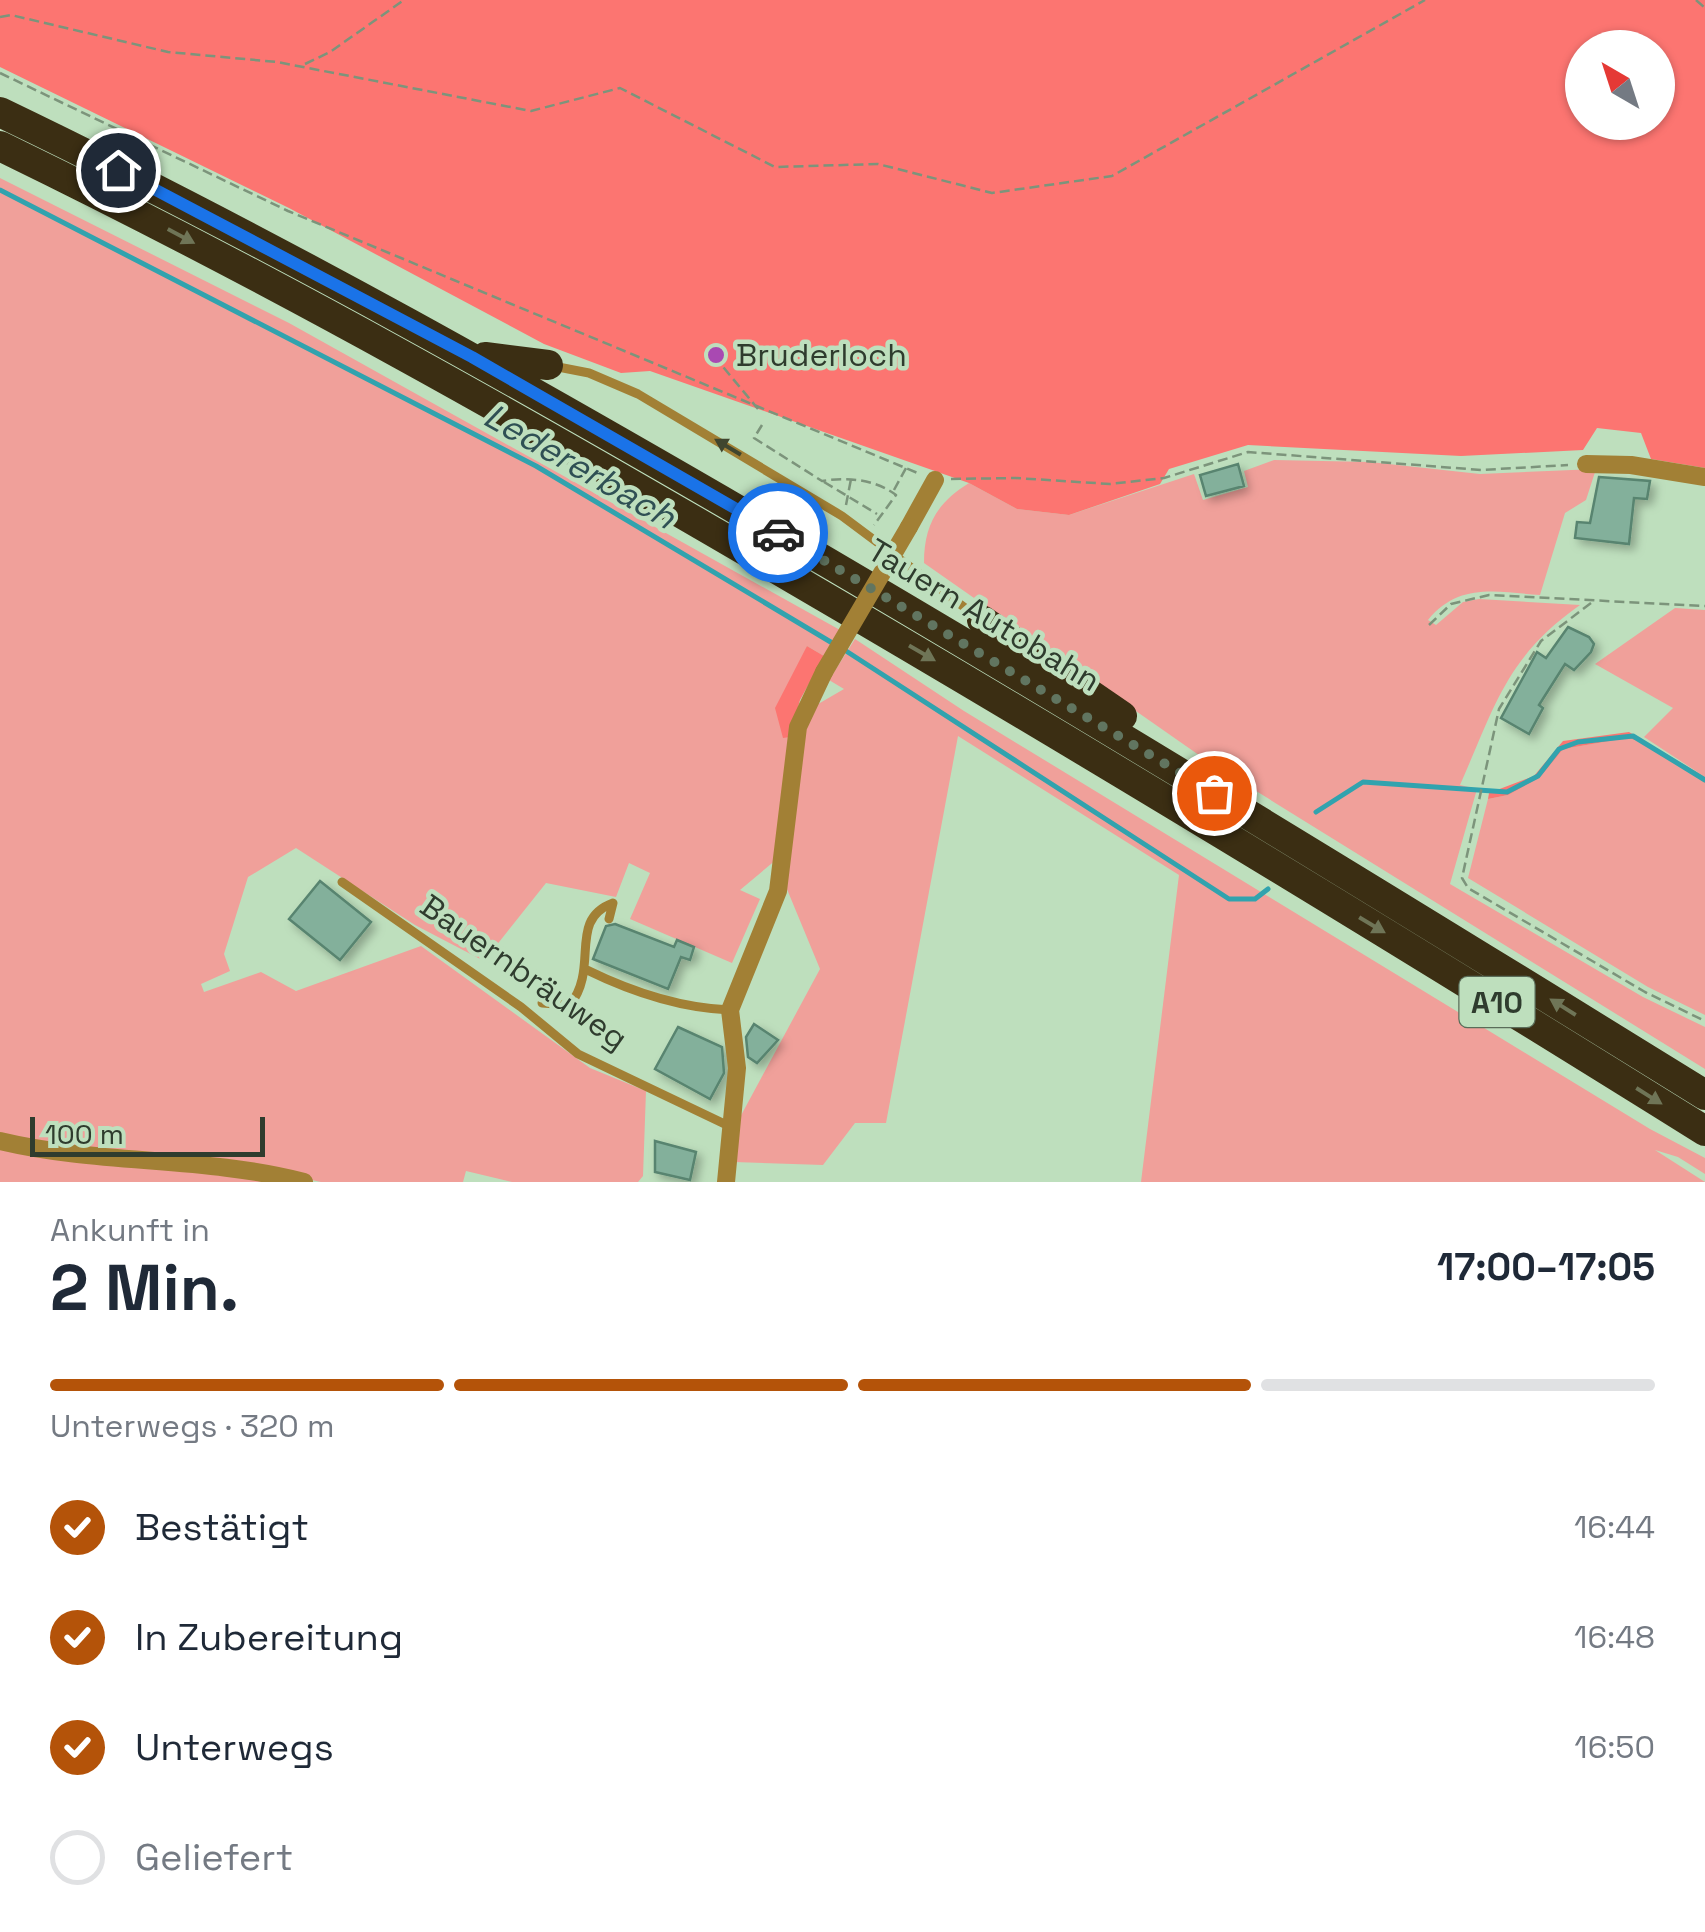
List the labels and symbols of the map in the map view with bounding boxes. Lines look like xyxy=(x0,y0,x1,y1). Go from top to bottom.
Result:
north arrow xyxy=(1565,30,1675,140)
pin xyxy=(76,128,161,213)
one-way arrow xyxy=(167,227,196,244)
place label: Bruderloch xyxy=(736,335,907,375)
marker: Bruderloch xyxy=(705,344,727,366)
water label: Ledererbach xyxy=(476,393,684,539)
one-way arrow xyxy=(714,439,742,456)
courier xyxy=(728,483,828,583)
street label: Tauern Autobahn xyxy=(861,530,1107,700)
one-way arrow xyxy=(908,644,936,662)
pin xyxy=(1172,751,1257,836)
street label: Bauernbräuweg xyxy=(413,886,635,1058)
one-way arrow xyxy=(1358,916,1386,933)
road number: A10 xyxy=(1460,977,1534,1027)
one-way arrow xyxy=(1549,999,1577,1016)
one-way arrow xyxy=(1635,1086,1662,1105)
scale bar xyxy=(30,1112,265,1156)

